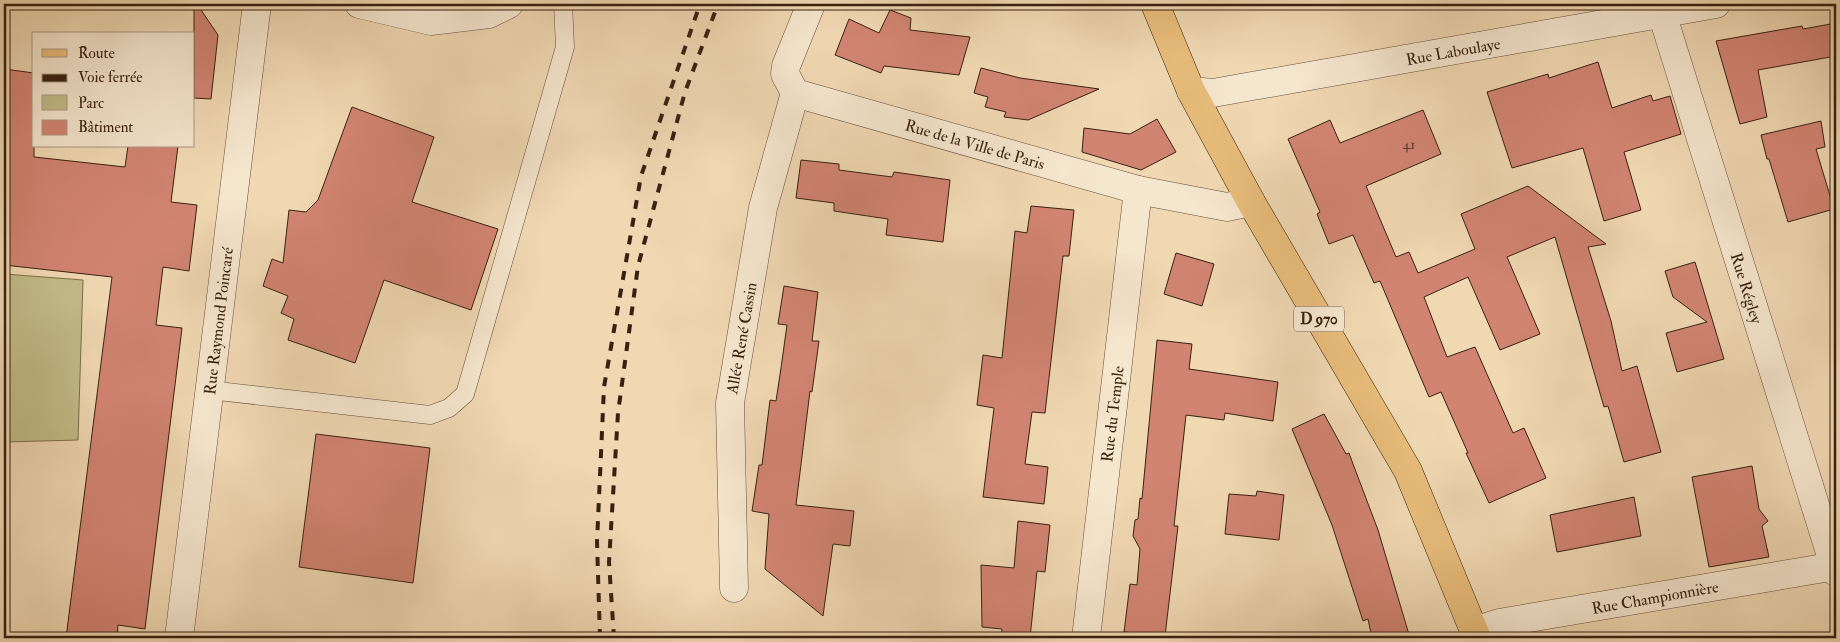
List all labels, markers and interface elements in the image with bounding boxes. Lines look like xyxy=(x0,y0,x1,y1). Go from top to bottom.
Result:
legend xyxy=(32,32,195,148)
street label: Rue Laboulaye xyxy=(1404,34,1502,70)
text: Route xyxy=(78,44,115,63)
text: Voie ferrée xyxy=(78,68,143,87)
text: Parc xyxy=(78,94,104,113)
street label: Rue de la Ville de Paris xyxy=(903,115,1047,174)
text: Bâtiment xyxy=(78,118,133,137)
house number: 41 xyxy=(1403,136,1415,153)
street label: Rue Raymond Poincaré xyxy=(200,246,238,396)
street label: Rue Régley xyxy=(1726,250,1767,327)
street label: Allée René Cassin xyxy=(722,281,762,397)
road number: D 970 xyxy=(1294,306,1344,332)
street label: Rue du Temple xyxy=(1097,365,1130,463)
street label: Rue Championnière xyxy=(1590,577,1721,620)

